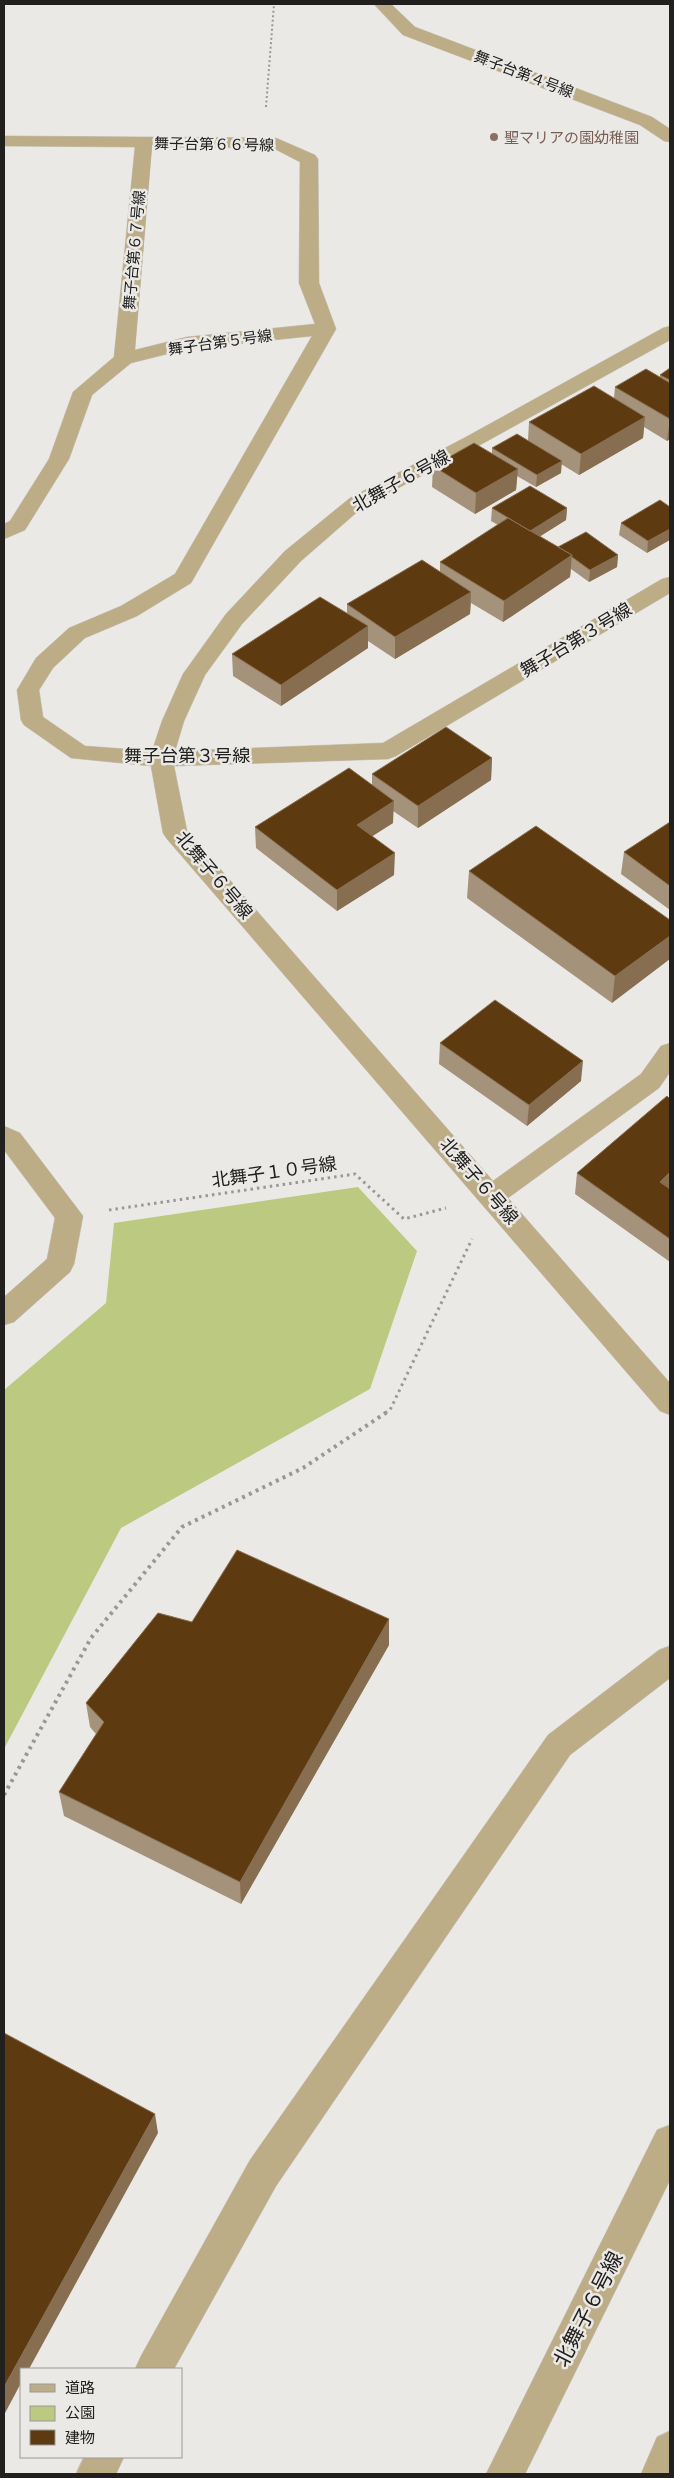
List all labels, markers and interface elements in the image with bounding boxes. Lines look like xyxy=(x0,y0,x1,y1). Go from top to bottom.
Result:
street label: 舞子台第４号線 xyxy=(472,47,576,101)
place label: 聖マリアの園幼稚園 xyxy=(504,129,639,146)
marker: 聖マリアの園幼稚園 xyxy=(488,131,500,143)
street label: 舞子台第６６号線 xyxy=(154,134,274,154)
street label: 舞子台第６７号線 xyxy=(120,189,148,311)
street label: 舞子台第５号線 xyxy=(167,326,273,358)
street label: 北舞子６号線 xyxy=(349,446,453,516)
street label: 舞子台第３号線 xyxy=(517,599,635,681)
street label: 舞子台第３号線 xyxy=(124,746,250,766)
street label: 北舞子６号線 xyxy=(172,827,256,923)
street label: 北舞子６号線 xyxy=(436,1134,522,1228)
street label: 北舞子１０号線 xyxy=(210,1153,338,1191)
street label: 北舞子６号線 xyxy=(549,2248,627,2370)
legend xyxy=(20,2368,182,2458)
text: 道路 xyxy=(65,2379,95,2396)
text: 公園 xyxy=(65,2404,95,2421)
text: 建物 xyxy=(65,2429,95,2446)

